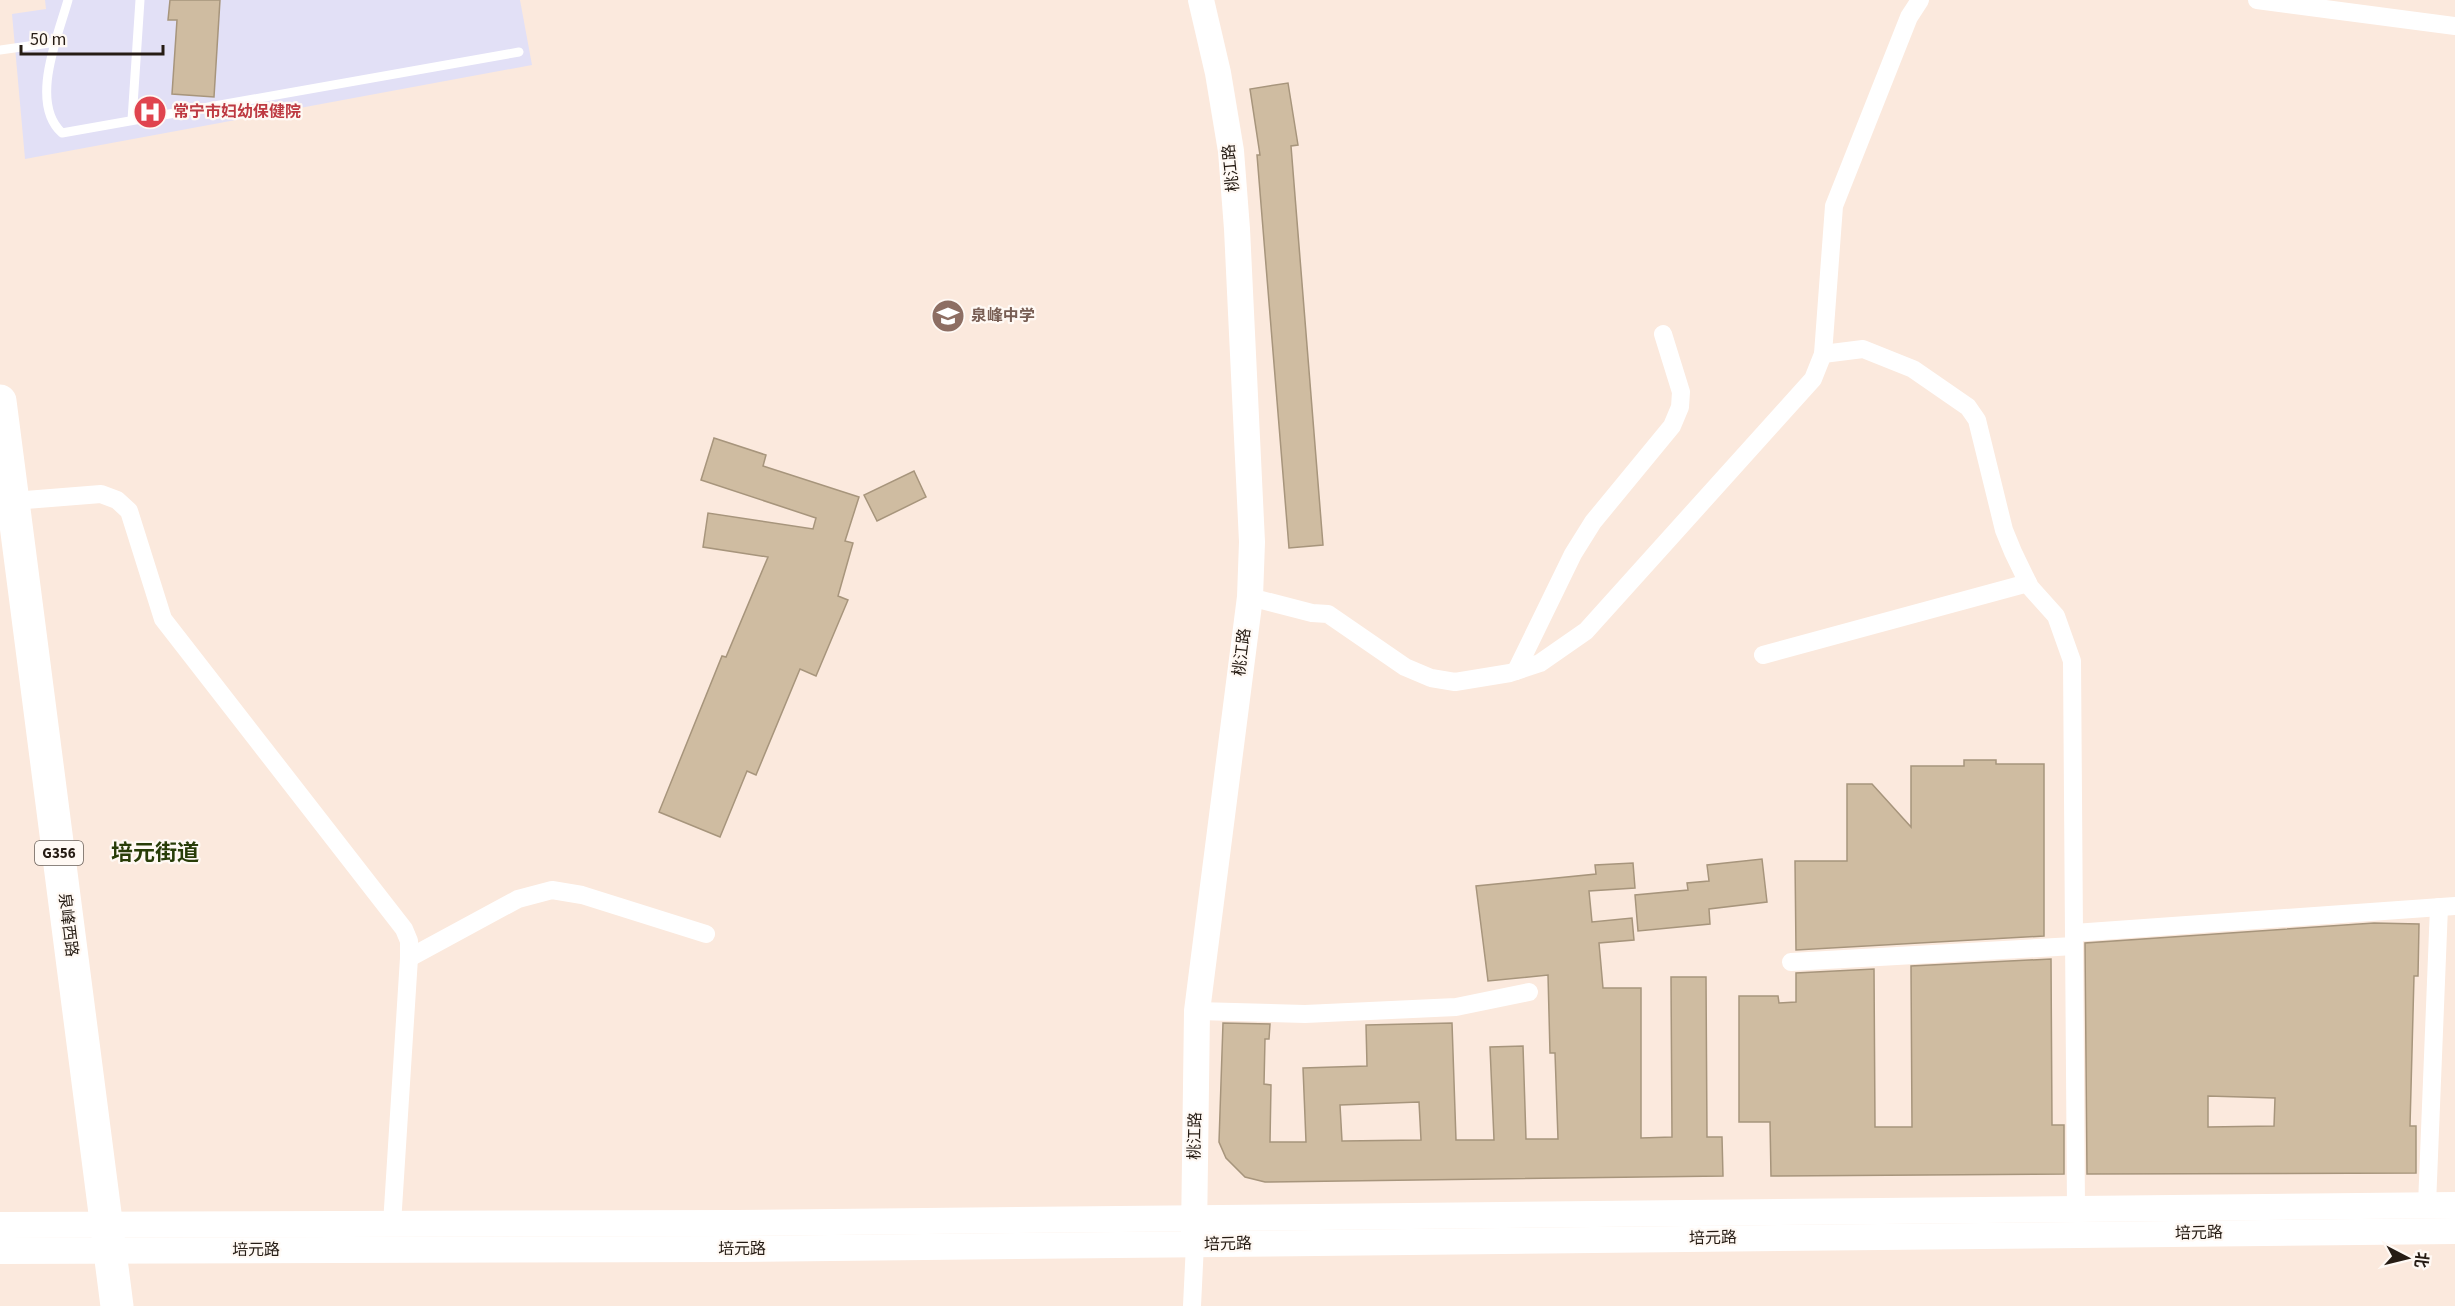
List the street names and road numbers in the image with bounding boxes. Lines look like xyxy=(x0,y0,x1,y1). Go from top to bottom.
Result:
street label: 桃江路 xyxy=(1218,143,1244,193)
street label: 桃江路 xyxy=(1228,627,1256,677)
road number: G356 xyxy=(35,841,83,865)
street label: 泉峰西路 xyxy=(53,892,83,958)
street label: 桃江路 xyxy=(1184,1112,1206,1160)
street label: 培元路 xyxy=(2175,1222,2223,1244)
street label: 培元路 xyxy=(1689,1227,1737,1249)
street label: 培元路 xyxy=(1204,1233,1252,1255)
street label: 培元路 xyxy=(718,1238,766,1260)
street label: 培元路 xyxy=(232,1239,280,1261)

